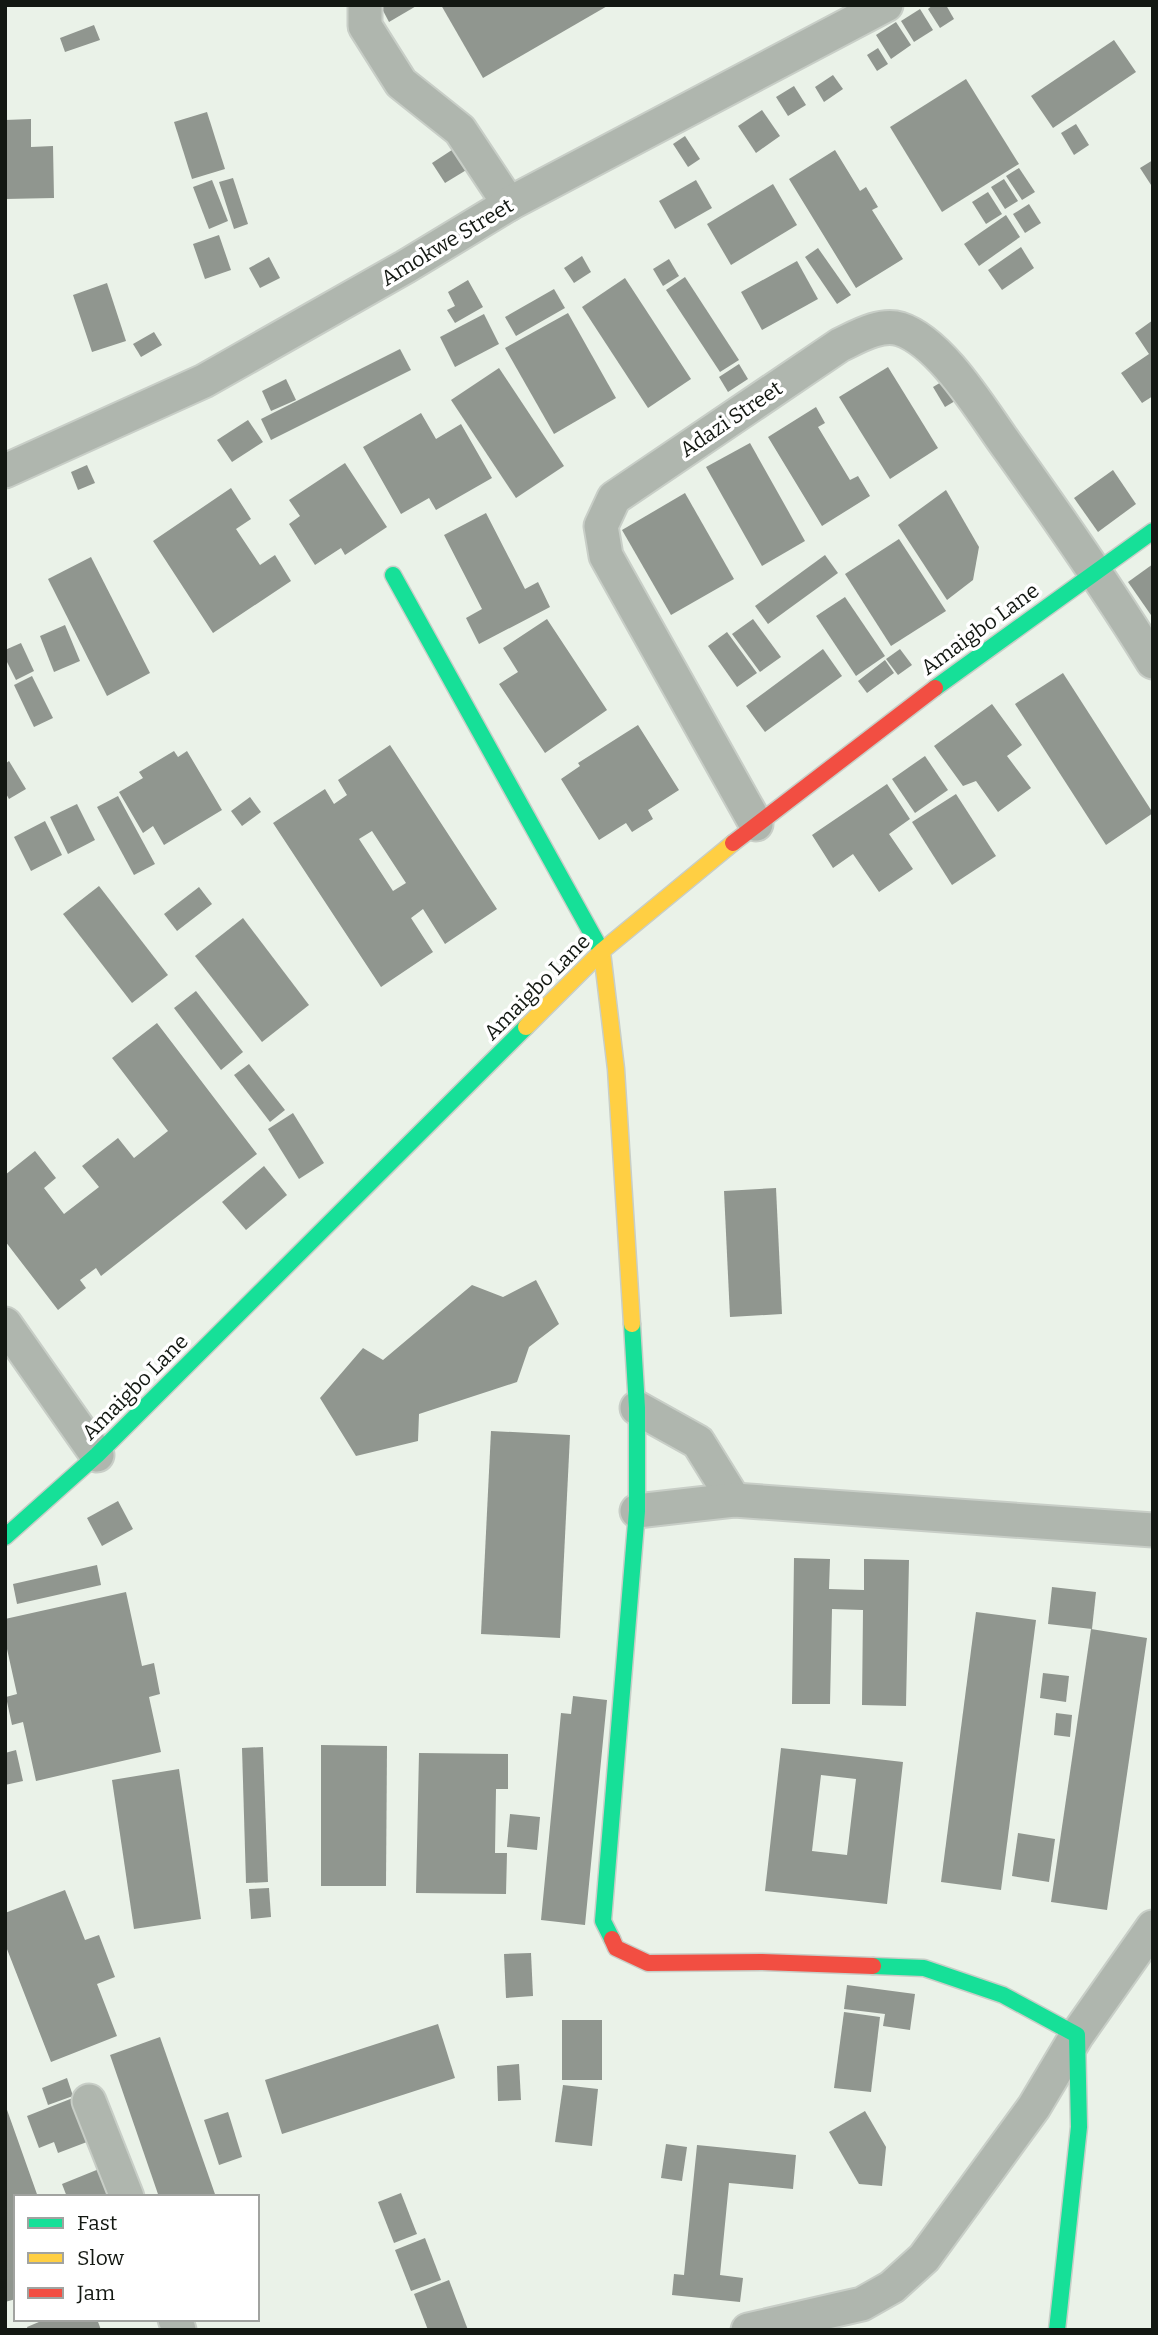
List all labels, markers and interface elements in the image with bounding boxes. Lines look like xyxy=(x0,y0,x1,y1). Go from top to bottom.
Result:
street label: Amokwe Street xyxy=(376,192,518,292)
street label: Adazi Street xyxy=(675,375,788,463)
street label: Amaigbo Lane xyxy=(916,577,1044,681)
street label: Amaigbo Lane xyxy=(478,928,596,1046)
street label: Amaigbo Lane xyxy=(76,1328,194,1446)
legend xyxy=(14,2195,259,2321)
text: Fast xyxy=(77,2210,118,2236)
text: Slow xyxy=(77,2245,124,2271)
text: Jam xyxy=(76,2280,115,2306)

